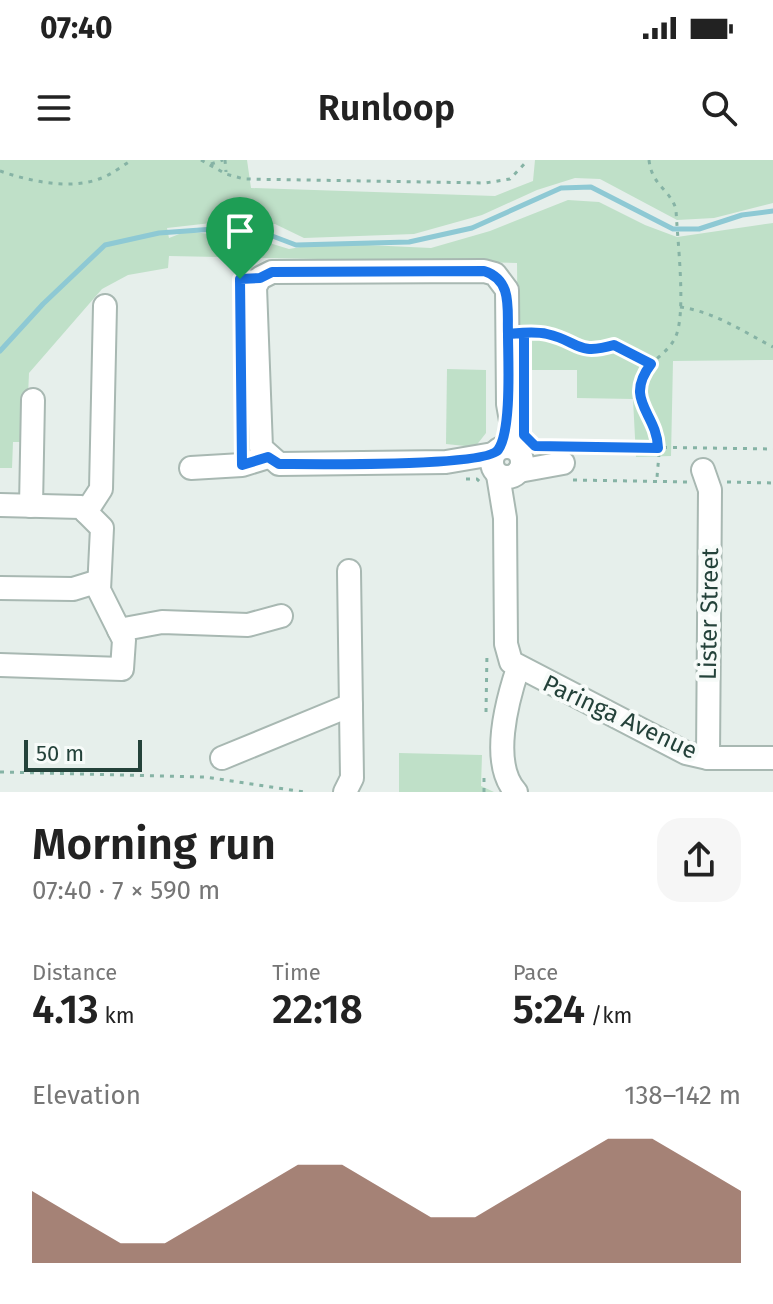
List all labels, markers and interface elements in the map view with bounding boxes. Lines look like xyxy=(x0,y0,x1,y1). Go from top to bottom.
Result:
text: 07:40 xyxy=(40,10,113,46)
icon: menu xyxy=(32,86,76,130)
text: Runloop xyxy=(318,86,455,130)
icon: search xyxy=(697,86,741,130)
pin xyxy=(206,197,274,279)
icon: arrive xyxy=(218,209,262,253)
street label: Lister Street xyxy=(694,547,724,680)
street label: Paringa Avenue xyxy=(538,669,702,765)
scale bar xyxy=(24,736,142,772)
text: 50 m xyxy=(36,740,84,767)
text: Morning run xyxy=(32,818,276,871)
button: share xyxy=(657,818,741,902)
text: 07:40 · 7 × 590 m xyxy=(32,875,220,906)
text: Distance xyxy=(32,959,117,986)
text: Time xyxy=(272,959,321,986)
text: Pace xyxy=(513,959,558,986)
text: 4.13 xyxy=(32,986,99,1034)
text: 22:18 xyxy=(272,986,363,1034)
text: 5:24 xyxy=(513,986,585,1034)
text: km xyxy=(99,1002,135,1029)
text: /km xyxy=(585,1002,632,1029)
text: Elevation xyxy=(32,1080,141,1111)
text: 138–142 m xyxy=(624,1080,741,1111)

